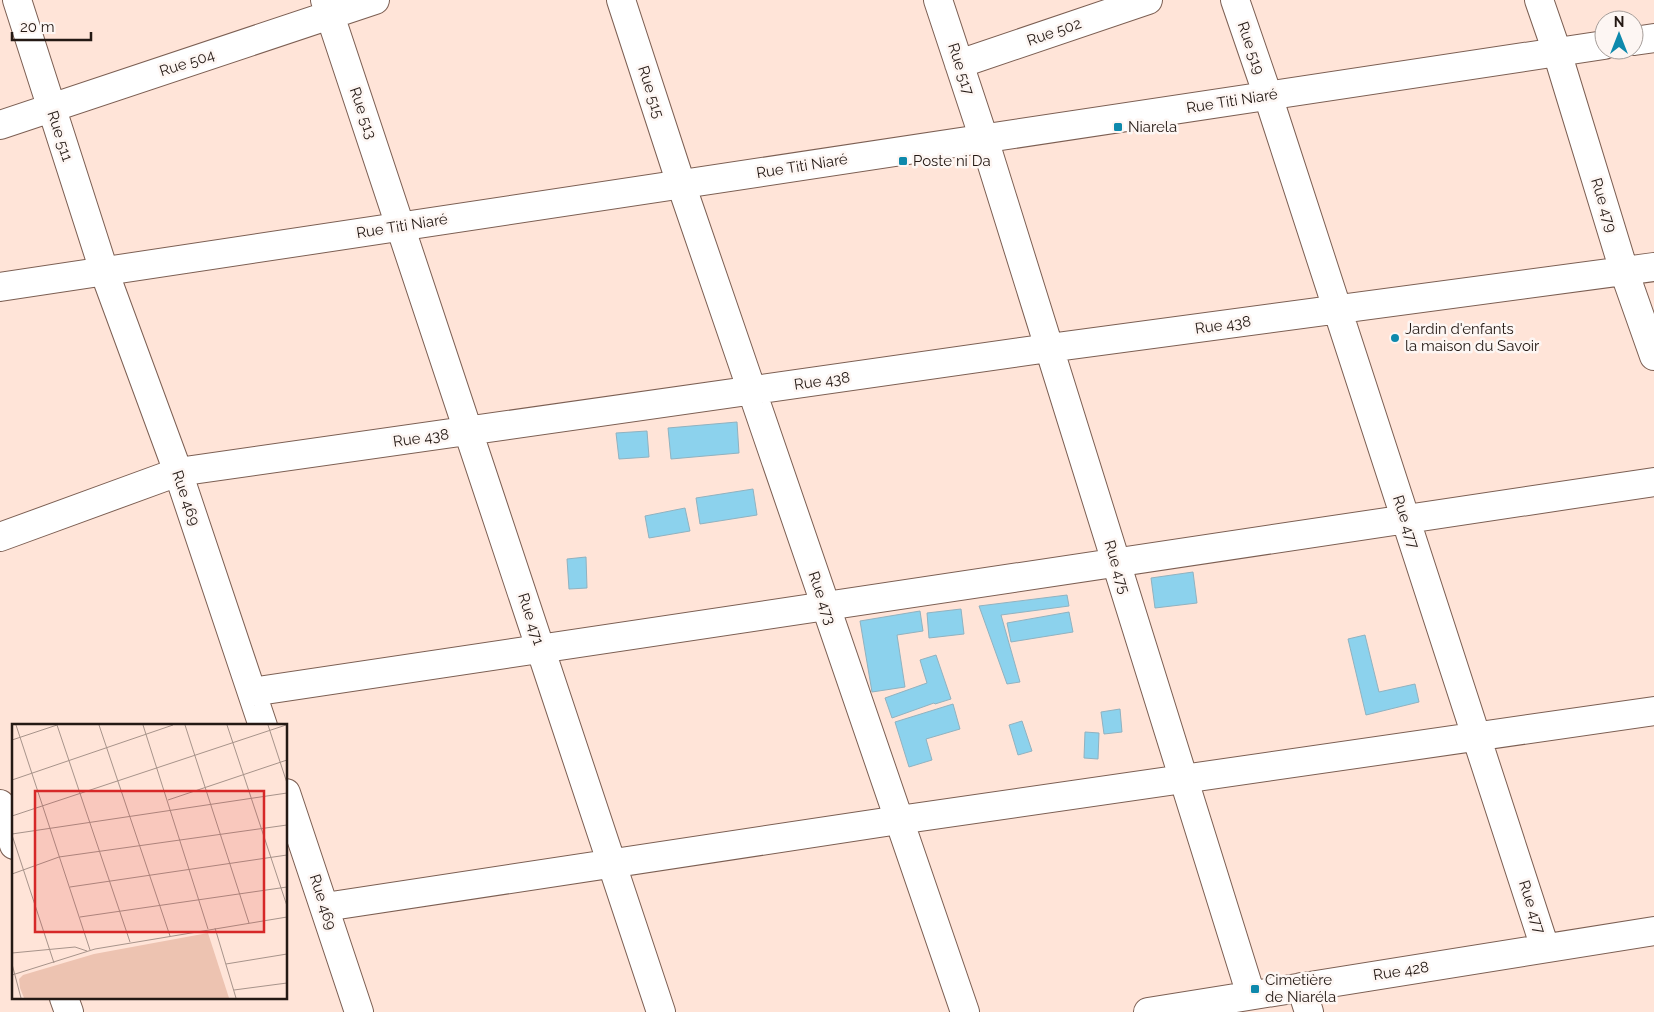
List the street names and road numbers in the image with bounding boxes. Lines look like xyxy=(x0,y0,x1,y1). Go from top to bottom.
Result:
street label: Rue 502 xyxy=(1024,14,1084,50)
street label: Rue 519 xyxy=(1234,19,1268,77)
street label: Rue 517 xyxy=(944,41,978,97)
street label: Rue 504 xyxy=(157,46,217,80)
street label: Rue 515 xyxy=(634,64,668,120)
street label: Rue 513 xyxy=(346,85,380,141)
street label: Rue Titi Niaré xyxy=(1185,85,1279,117)
street label: Rue 511 xyxy=(43,108,77,164)
street label: Rue Titi Niaré xyxy=(755,150,849,182)
street label: Rue 479 xyxy=(1587,176,1621,235)
street label: Rue Titi Niaré xyxy=(355,210,449,242)
street label: Rue 438 xyxy=(1194,312,1252,338)
street label: Rue 438 xyxy=(793,368,851,394)
street label: Rue 438 xyxy=(392,425,450,451)
street label: Rue 469 xyxy=(168,468,204,528)
street label: Rue 477 xyxy=(1389,493,1423,551)
street label: Rue 475 xyxy=(1100,538,1134,596)
street label: Rue 473 xyxy=(804,569,840,627)
street label: Rue 471 xyxy=(514,591,548,648)
street label: Rue 469 xyxy=(306,872,340,932)
street label: Rue 477 xyxy=(1515,878,1549,936)
street label: Rue 428 xyxy=(1372,958,1430,984)

